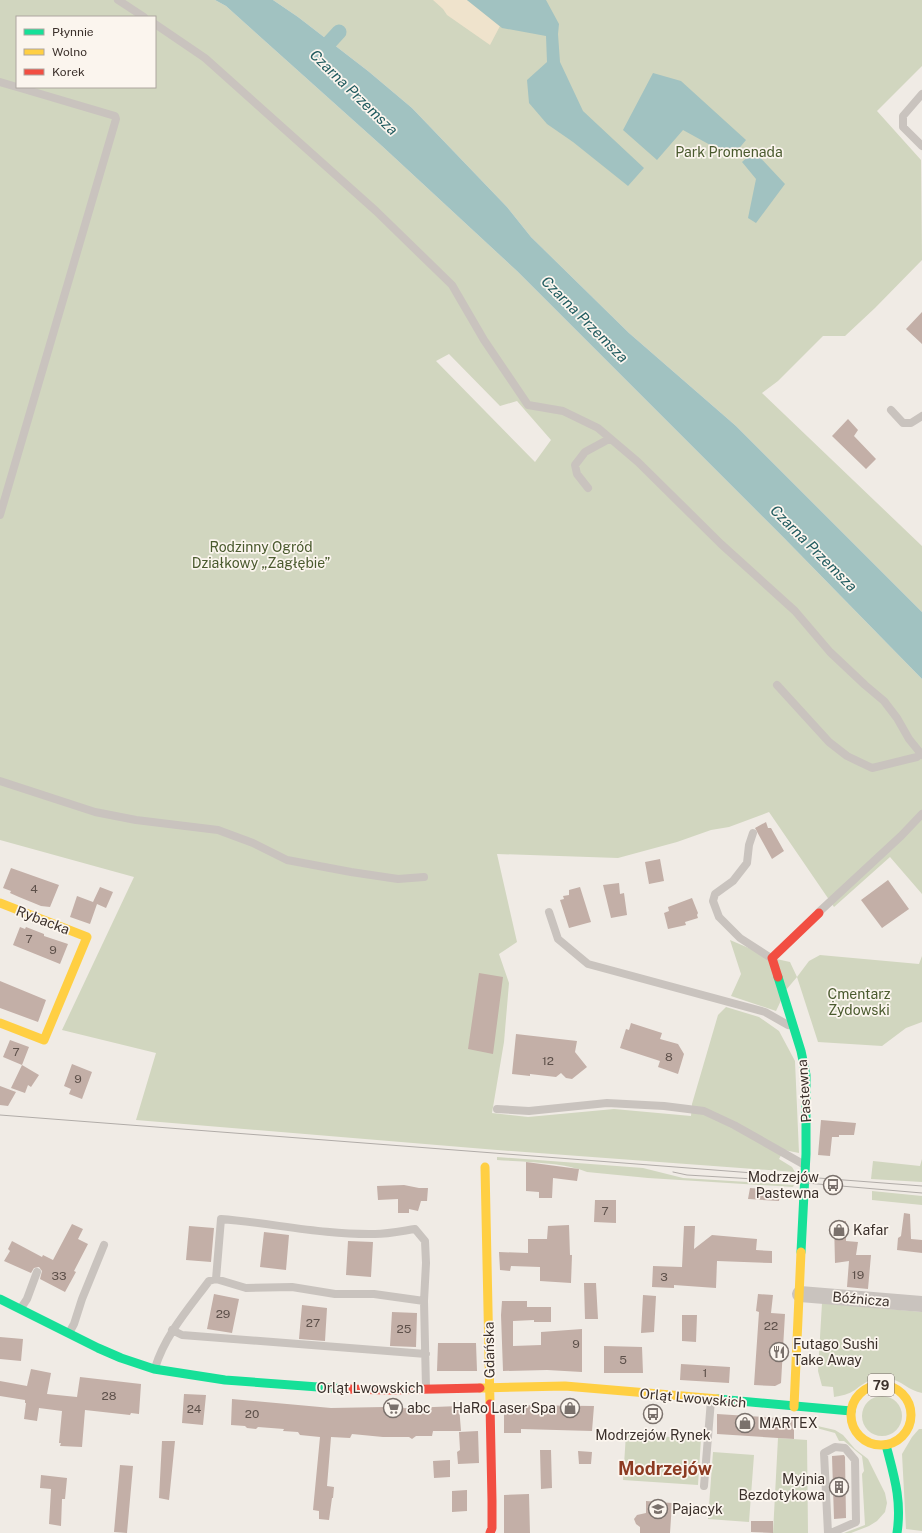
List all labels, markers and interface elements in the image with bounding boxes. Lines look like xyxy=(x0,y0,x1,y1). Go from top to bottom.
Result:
legend xyxy=(16,16,156,88)
text: Płynnie xyxy=(52,25,94,39)
text: Wolno xyxy=(52,45,87,59)
water label: Czarna Przemsza xyxy=(307,46,401,138)
text: Korek xyxy=(52,65,85,79)
park label: Park Promenada xyxy=(675,144,783,160)
water label: Czarna Przemsza xyxy=(538,272,632,366)
water label: Czarna Przemsza xyxy=(767,501,861,595)
park label: Rodzinny Ogród Działkowy „Zagłębie” xyxy=(192,539,330,571)
house number: 4 xyxy=(30,882,38,896)
street label: Rybacka xyxy=(14,903,72,937)
house number: 7 xyxy=(25,932,33,946)
house number: 9 xyxy=(49,943,57,957)
park label: Cmentarz Żydowski xyxy=(828,986,891,1018)
house number: 7 xyxy=(12,1045,20,1059)
house number: 8 xyxy=(665,1050,673,1064)
house number: 12 xyxy=(542,1054,554,1068)
street label: Pastewna xyxy=(794,1059,814,1123)
house number: 9 xyxy=(74,1072,82,1086)
place label: Modrzejów Pastewna xyxy=(748,1169,819,1201)
bus stop icon: Modrzejów Pastewna xyxy=(822,1174,844,1196)
house number: 7 xyxy=(601,1204,609,1218)
shop icon: Kafar xyxy=(828,1219,850,1241)
place label: Kafar xyxy=(853,1222,889,1238)
house number: 19 xyxy=(852,1268,864,1282)
house number: 33 xyxy=(51,1269,67,1283)
house number: 3 xyxy=(660,1270,668,1284)
street label: Bóźnicza xyxy=(832,1289,890,1309)
house number: 29 xyxy=(216,1307,230,1321)
house number: 27 xyxy=(306,1316,320,1330)
house number: 22 xyxy=(764,1319,778,1333)
street label: Gdańska xyxy=(481,1321,497,1379)
house number: 25 xyxy=(397,1322,412,1336)
place label: Futago Sushi Take Away xyxy=(793,1336,878,1368)
house number: 9 xyxy=(572,1337,580,1351)
restaurant icon: Futago Sushi Take Away xyxy=(768,1341,790,1363)
house number: 5 xyxy=(619,1353,627,1367)
house number: 1 xyxy=(703,1366,707,1380)
road number: 79 xyxy=(868,1374,894,1396)
street label: Orląt Lwowskich xyxy=(316,1380,424,1396)
street label: Orląt Lwowskich xyxy=(639,1385,747,1411)
house number: 28 xyxy=(102,1389,117,1403)
supermarket icon: abc xyxy=(382,1397,404,1419)
shop icon: HaRo Laser Spa xyxy=(559,1397,581,1419)
place label: abc xyxy=(407,1400,431,1416)
place label: HaRo Laser Spa xyxy=(452,1400,556,1416)
house number: 24 xyxy=(187,1402,202,1416)
bus stop icon: Modrzejów Rynek xyxy=(642,1403,664,1425)
house number: 20 xyxy=(245,1407,259,1421)
shop icon: MARTEX xyxy=(734,1412,756,1434)
place label: MARTEX xyxy=(759,1415,818,1431)
place label: Modrzejów Rynek xyxy=(595,1427,711,1443)
district label: Modrzejów xyxy=(618,1458,712,1479)
place label: Myjnia Bezdotykowa xyxy=(738,1471,825,1503)
building icon: Myjnia Bezdotykowa xyxy=(828,1476,850,1498)
school or university icon: Pajacyk xyxy=(647,1498,669,1520)
place label: Pajacyk xyxy=(672,1501,723,1517)

